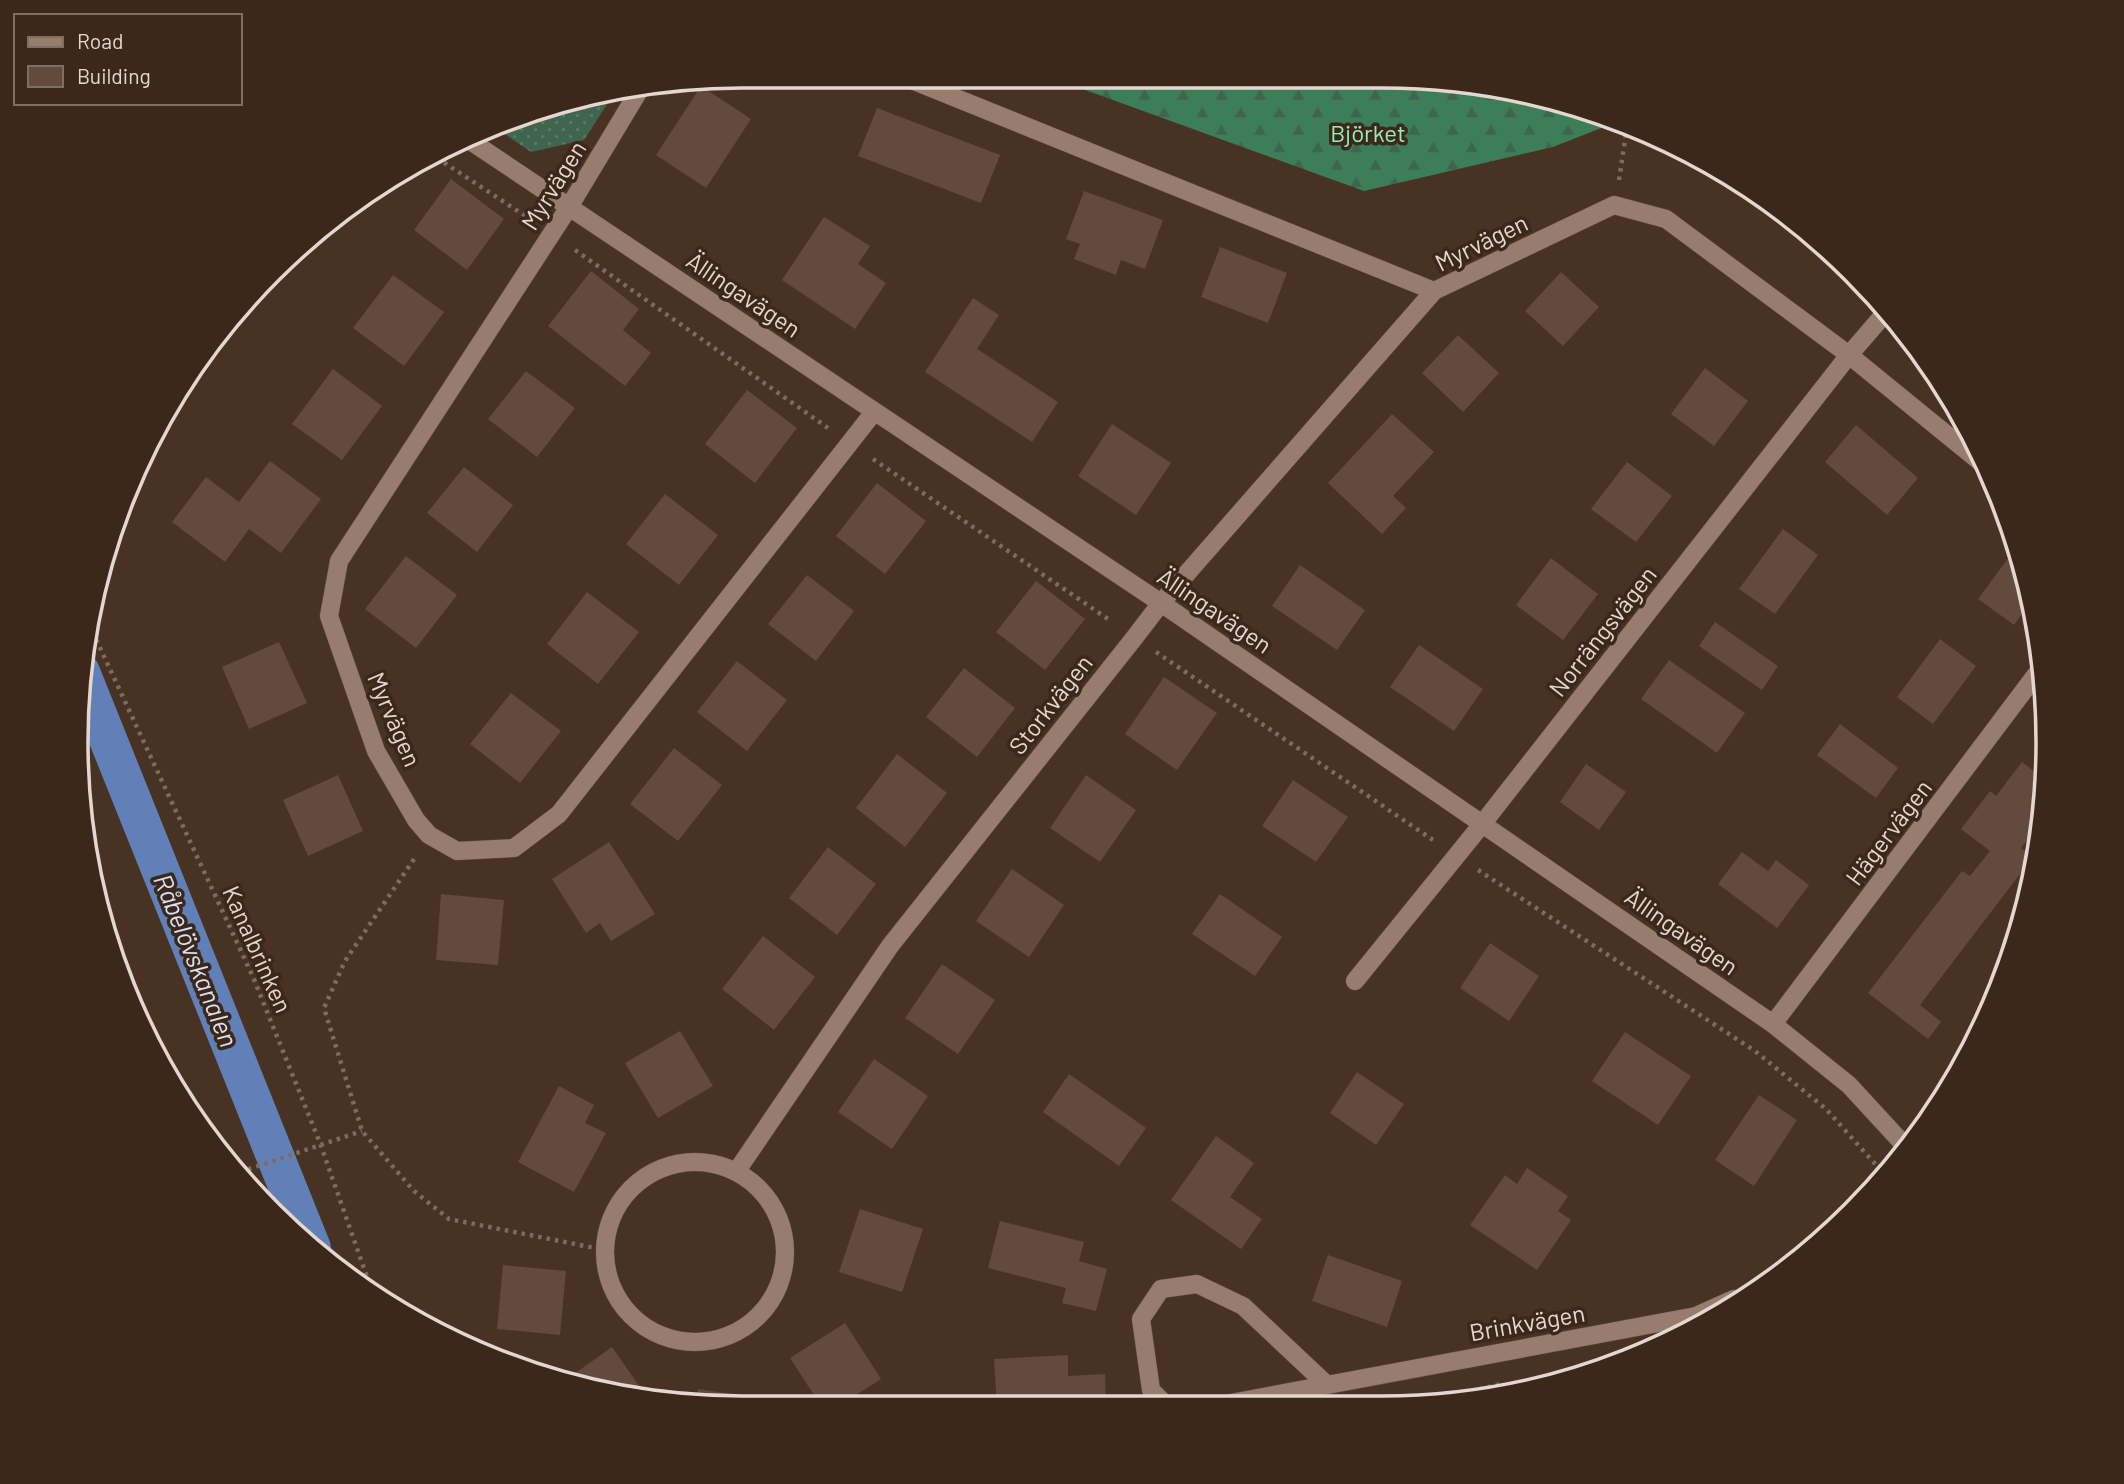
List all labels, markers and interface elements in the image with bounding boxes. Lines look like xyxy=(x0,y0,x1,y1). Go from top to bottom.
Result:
legend xyxy=(14,14,242,105)
text: Road xyxy=(77,28,123,53)
text: Building xyxy=(77,63,151,88)
park label: Björket xyxy=(1330,118,1406,147)
street label: Myrvägen xyxy=(514,135,592,235)
street label: Myrvägen xyxy=(1430,207,1532,277)
street label: Ällingavägen xyxy=(681,245,807,343)
street label: Norrängsvägen xyxy=(1542,560,1662,702)
street label: Ällingavägen xyxy=(1152,561,1278,659)
street label: Storkvägen xyxy=(1002,649,1098,759)
street label: Myrvägen xyxy=(362,668,428,770)
street label: Hägervägen xyxy=(1839,773,1937,891)
water label: Råbelövskanalen xyxy=(148,869,246,1051)
street label: Kanalbrinken xyxy=(217,881,299,1017)
street label: Ällingavägen xyxy=(1620,881,1744,981)
street label: Brinkvägen xyxy=(1467,1298,1587,1346)

